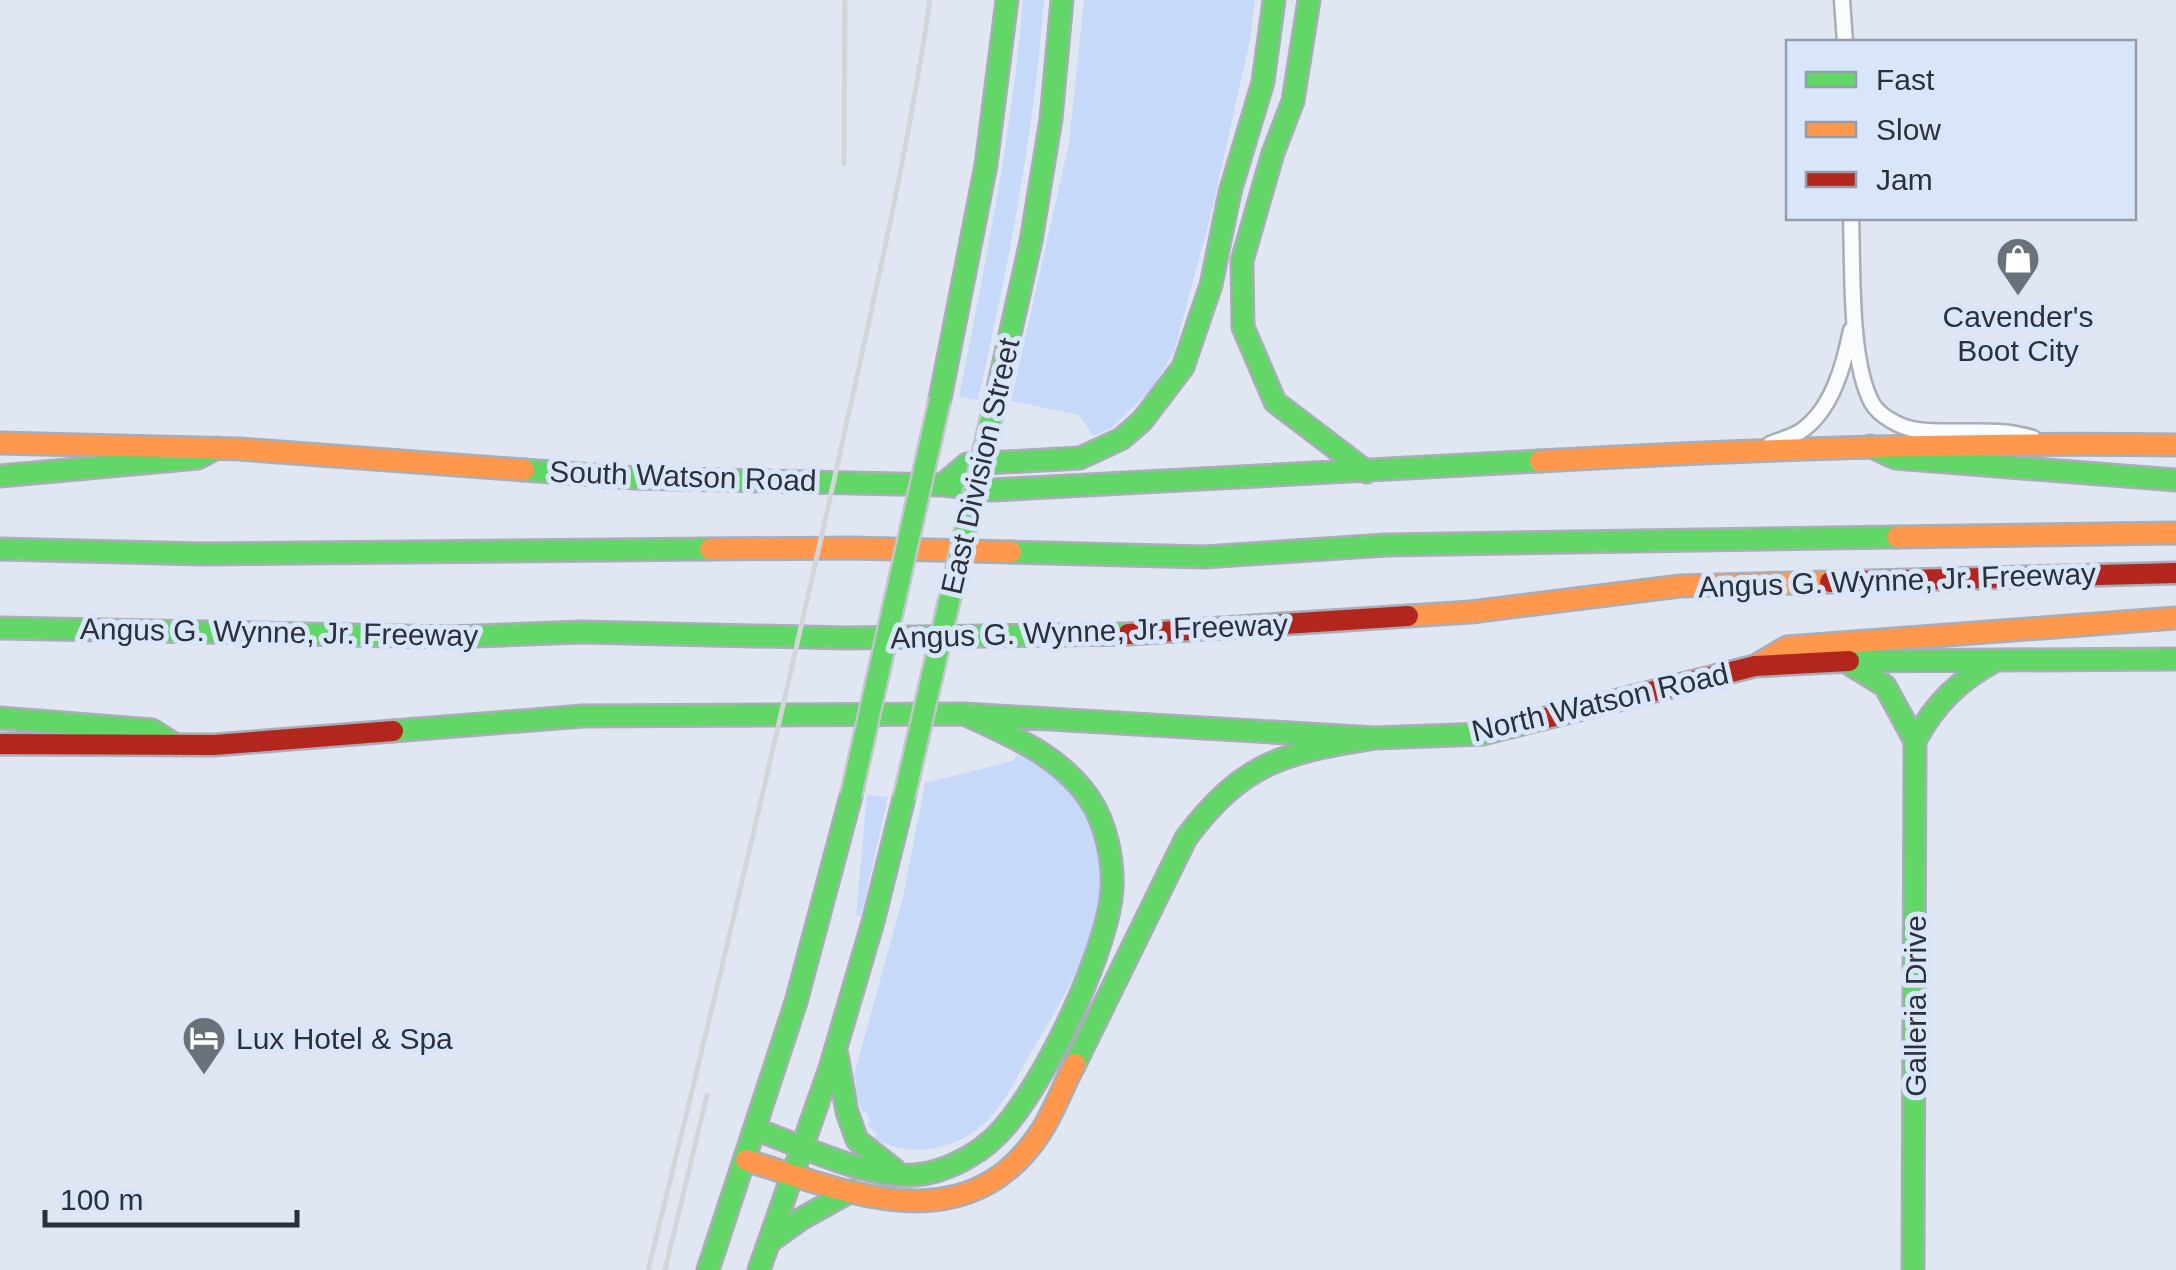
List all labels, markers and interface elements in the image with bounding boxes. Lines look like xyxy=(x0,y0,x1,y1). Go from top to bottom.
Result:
legend xyxy=(1786,40,2136,220)
text: Fast xyxy=(1876,63,1935,96)
text: Slow xyxy=(1876,113,1941,146)
text: Jam xyxy=(1876,163,1933,196)
shop icon: Cavender's Boot City xyxy=(1995,236,2041,297)
place label: Cavender's Boot City xyxy=(1943,300,2093,367)
street label: East Division Street xyxy=(934,334,1026,597)
street label: South Watson Road xyxy=(549,455,817,497)
street label: Angus G. Wynne, Jr. Freeway xyxy=(1697,557,2097,603)
street label: Angus G. Wynne, Jr. Freeway xyxy=(889,608,1289,654)
street label: Angus G. Wynne, Jr. Freeway xyxy=(80,612,478,652)
street label: North Watson Road xyxy=(1468,656,1732,748)
street label: Galleria Drive xyxy=(1899,915,1932,1097)
hotel icon: Lux Hotel & Spa xyxy=(181,1015,227,1076)
place label: Lux Hotel & Spa xyxy=(236,1022,453,1055)
scale bar xyxy=(45,1165,298,1227)
text: 100 m xyxy=(60,1183,143,1216)

